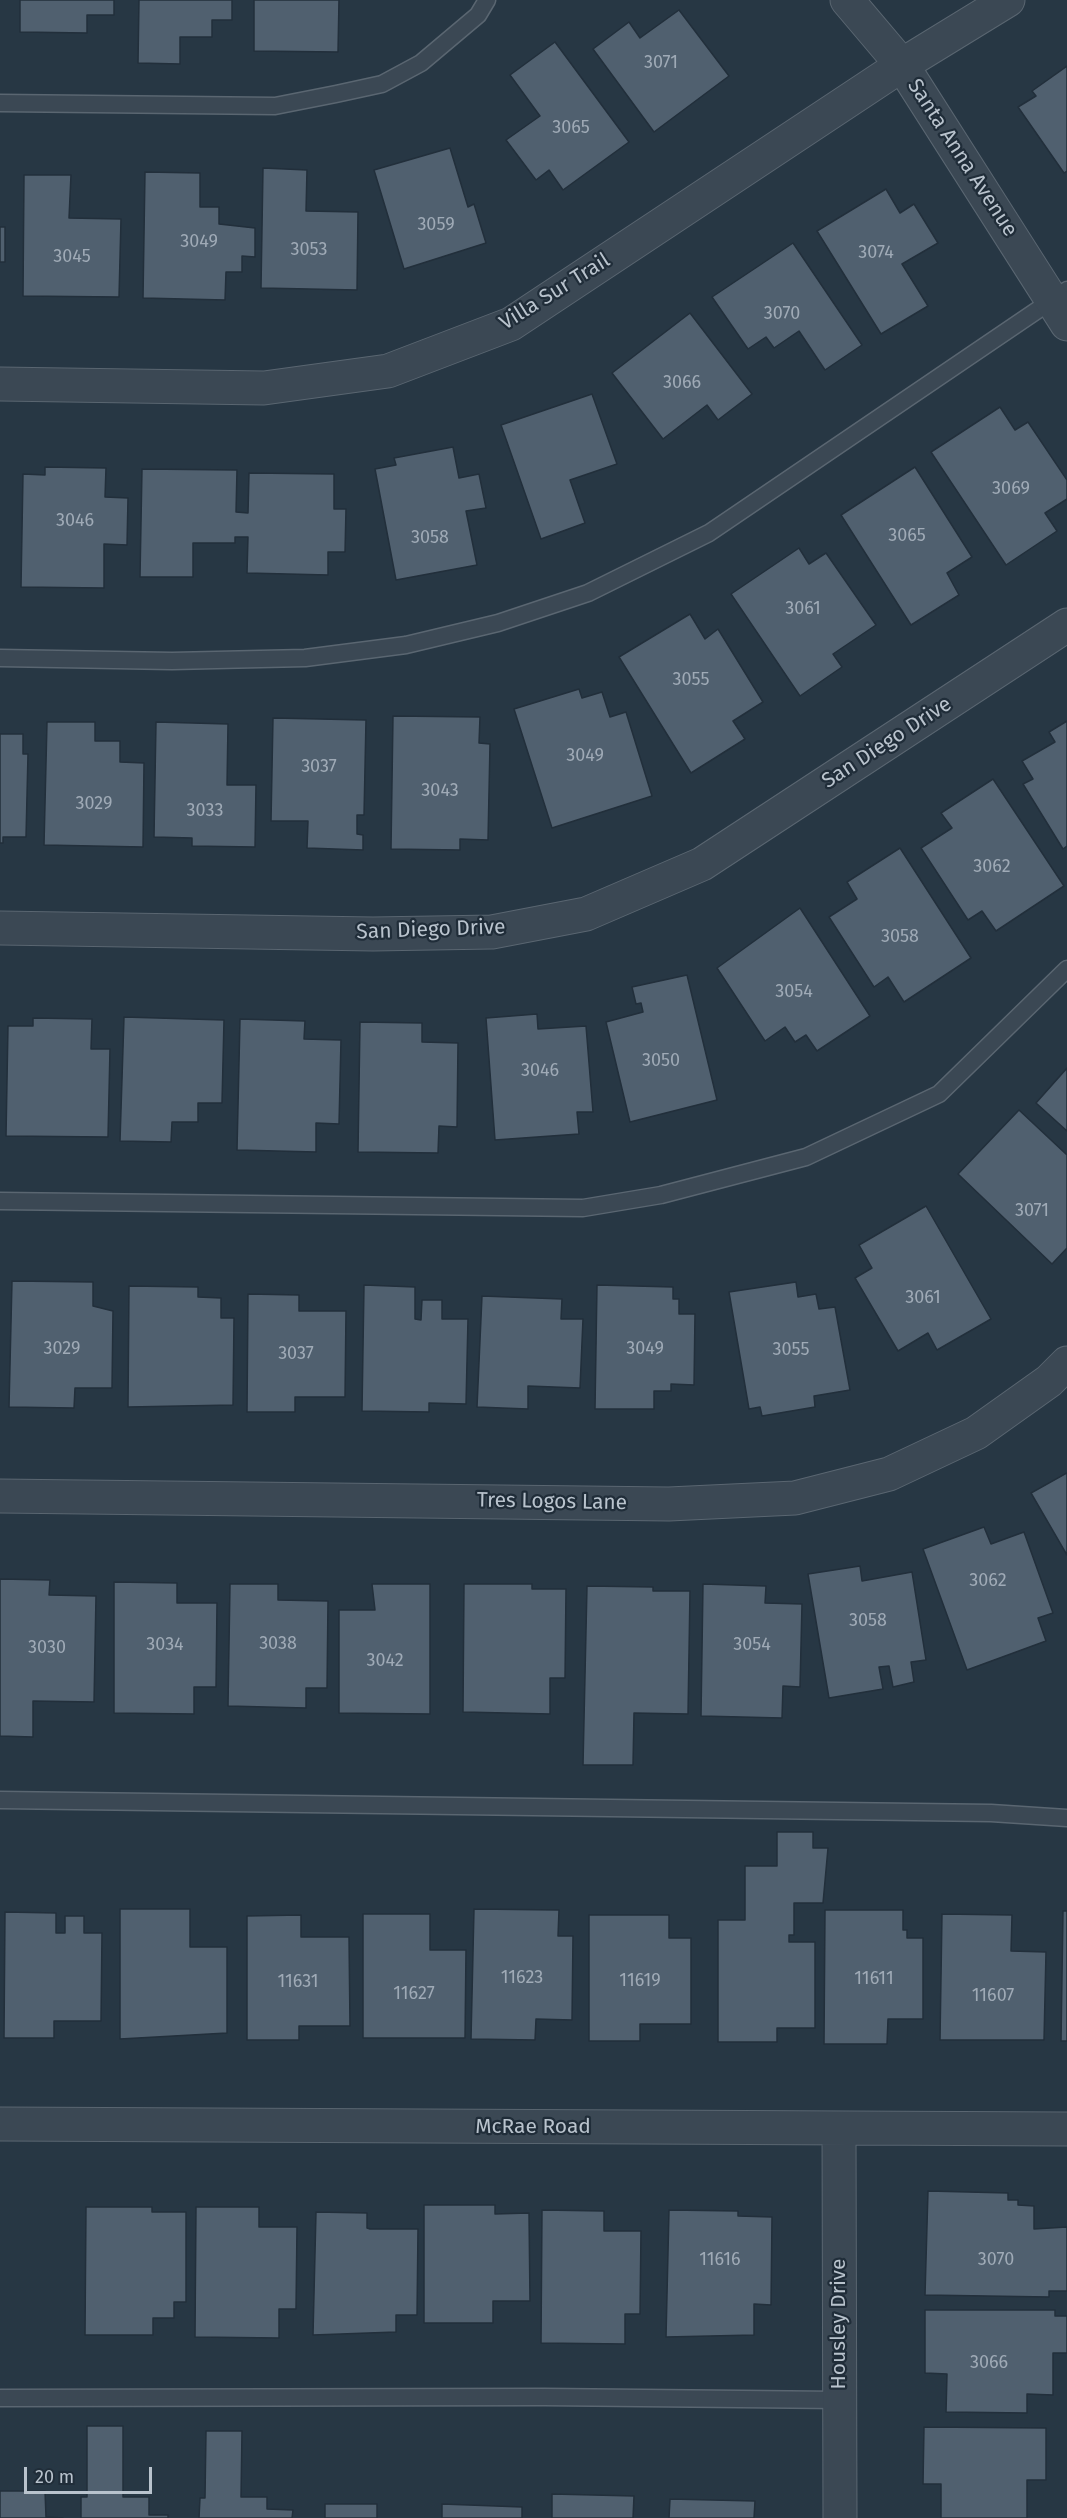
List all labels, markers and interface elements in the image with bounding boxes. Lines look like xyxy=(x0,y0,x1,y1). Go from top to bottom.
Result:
house number: 3071 xyxy=(644,52,678,74)
street label: Santa Anna Avenue xyxy=(902,74,1022,242)
house number: 3065 xyxy=(552,117,590,139)
house number: 3059 xyxy=(417,214,455,236)
house number: 3049 xyxy=(180,231,218,253)
house number: 3053 xyxy=(291,239,327,261)
house number: 3074 xyxy=(858,242,894,264)
house number: 3045 xyxy=(53,246,91,268)
street label: Villa Sur Trail xyxy=(495,248,615,336)
house number: 3070 xyxy=(764,303,800,325)
house number: 3066 xyxy=(663,372,701,394)
house number: 3069 xyxy=(992,478,1030,500)
house number: 3046 xyxy=(56,510,94,532)
house number: 3065 xyxy=(888,525,926,547)
house number: 3058 xyxy=(411,527,449,549)
house number: 3061 xyxy=(785,598,821,620)
house number: 3055 xyxy=(673,669,709,691)
street label: San Diego Drive xyxy=(818,692,956,794)
house number: 3049 xyxy=(566,745,604,767)
house number: 3037 xyxy=(301,756,337,778)
house number: 3043 xyxy=(421,780,459,802)
house number: 3029 xyxy=(76,793,112,815)
house number: 3033 xyxy=(187,800,223,822)
house number: 3062 xyxy=(973,856,1011,878)
street label: San Diego Drive xyxy=(356,915,506,945)
house number: 3058 xyxy=(881,926,919,948)
house number: 3054 xyxy=(775,981,813,1003)
house number: 3050 xyxy=(642,1050,680,1072)
house number: 3046 xyxy=(521,1060,559,1082)
house number: 3071 xyxy=(1015,1200,1049,1222)
house number: 3061 xyxy=(905,1287,941,1309)
house number: 3029 xyxy=(44,1338,80,1360)
house number: 3049 xyxy=(626,1338,664,1360)
house number: 3055 xyxy=(773,1339,809,1361)
house number: 3037 xyxy=(278,1343,314,1365)
street label: Tres Logos Lane xyxy=(477,1488,627,1516)
house number: 3062 xyxy=(969,1570,1007,1592)
house number: 3058 xyxy=(849,1610,887,1632)
house number: 3038 xyxy=(259,1633,297,1655)
house number: 3034 xyxy=(146,1634,184,1656)
house number: 3054 xyxy=(733,1634,771,1656)
house number: 3030 xyxy=(28,1637,66,1659)
house number: 3042 xyxy=(366,1650,404,1672)
house number: 11623 xyxy=(501,1967,543,1989)
house number: 11611 xyxy=(854,1968,894,1990)
house number: 11619 xyxy=(619,1970,661,1992)
house number: 11631 xyxy=(277,1971,319,1993)
house number: 11627 xyxy=(393,1983,435,2005)
house number: 11607 xyxy=(972,1985,1014,2007)
street label: McRae Road xyxy=(475,2114,591,2140)
house number: 11616 xyxy=(699,2249,741,2271)
house number: 3070 xyxy=(978,2249,1014,2271)
street label: Housley Drive xyxy=(826,2258,852,2390)
house number: 3066 xyxy=(970,2352,1008,2374)
scale bar xyxy=(27,2455,154,2493)
text: 20 m xyxy=(35,2466,74,2488)

